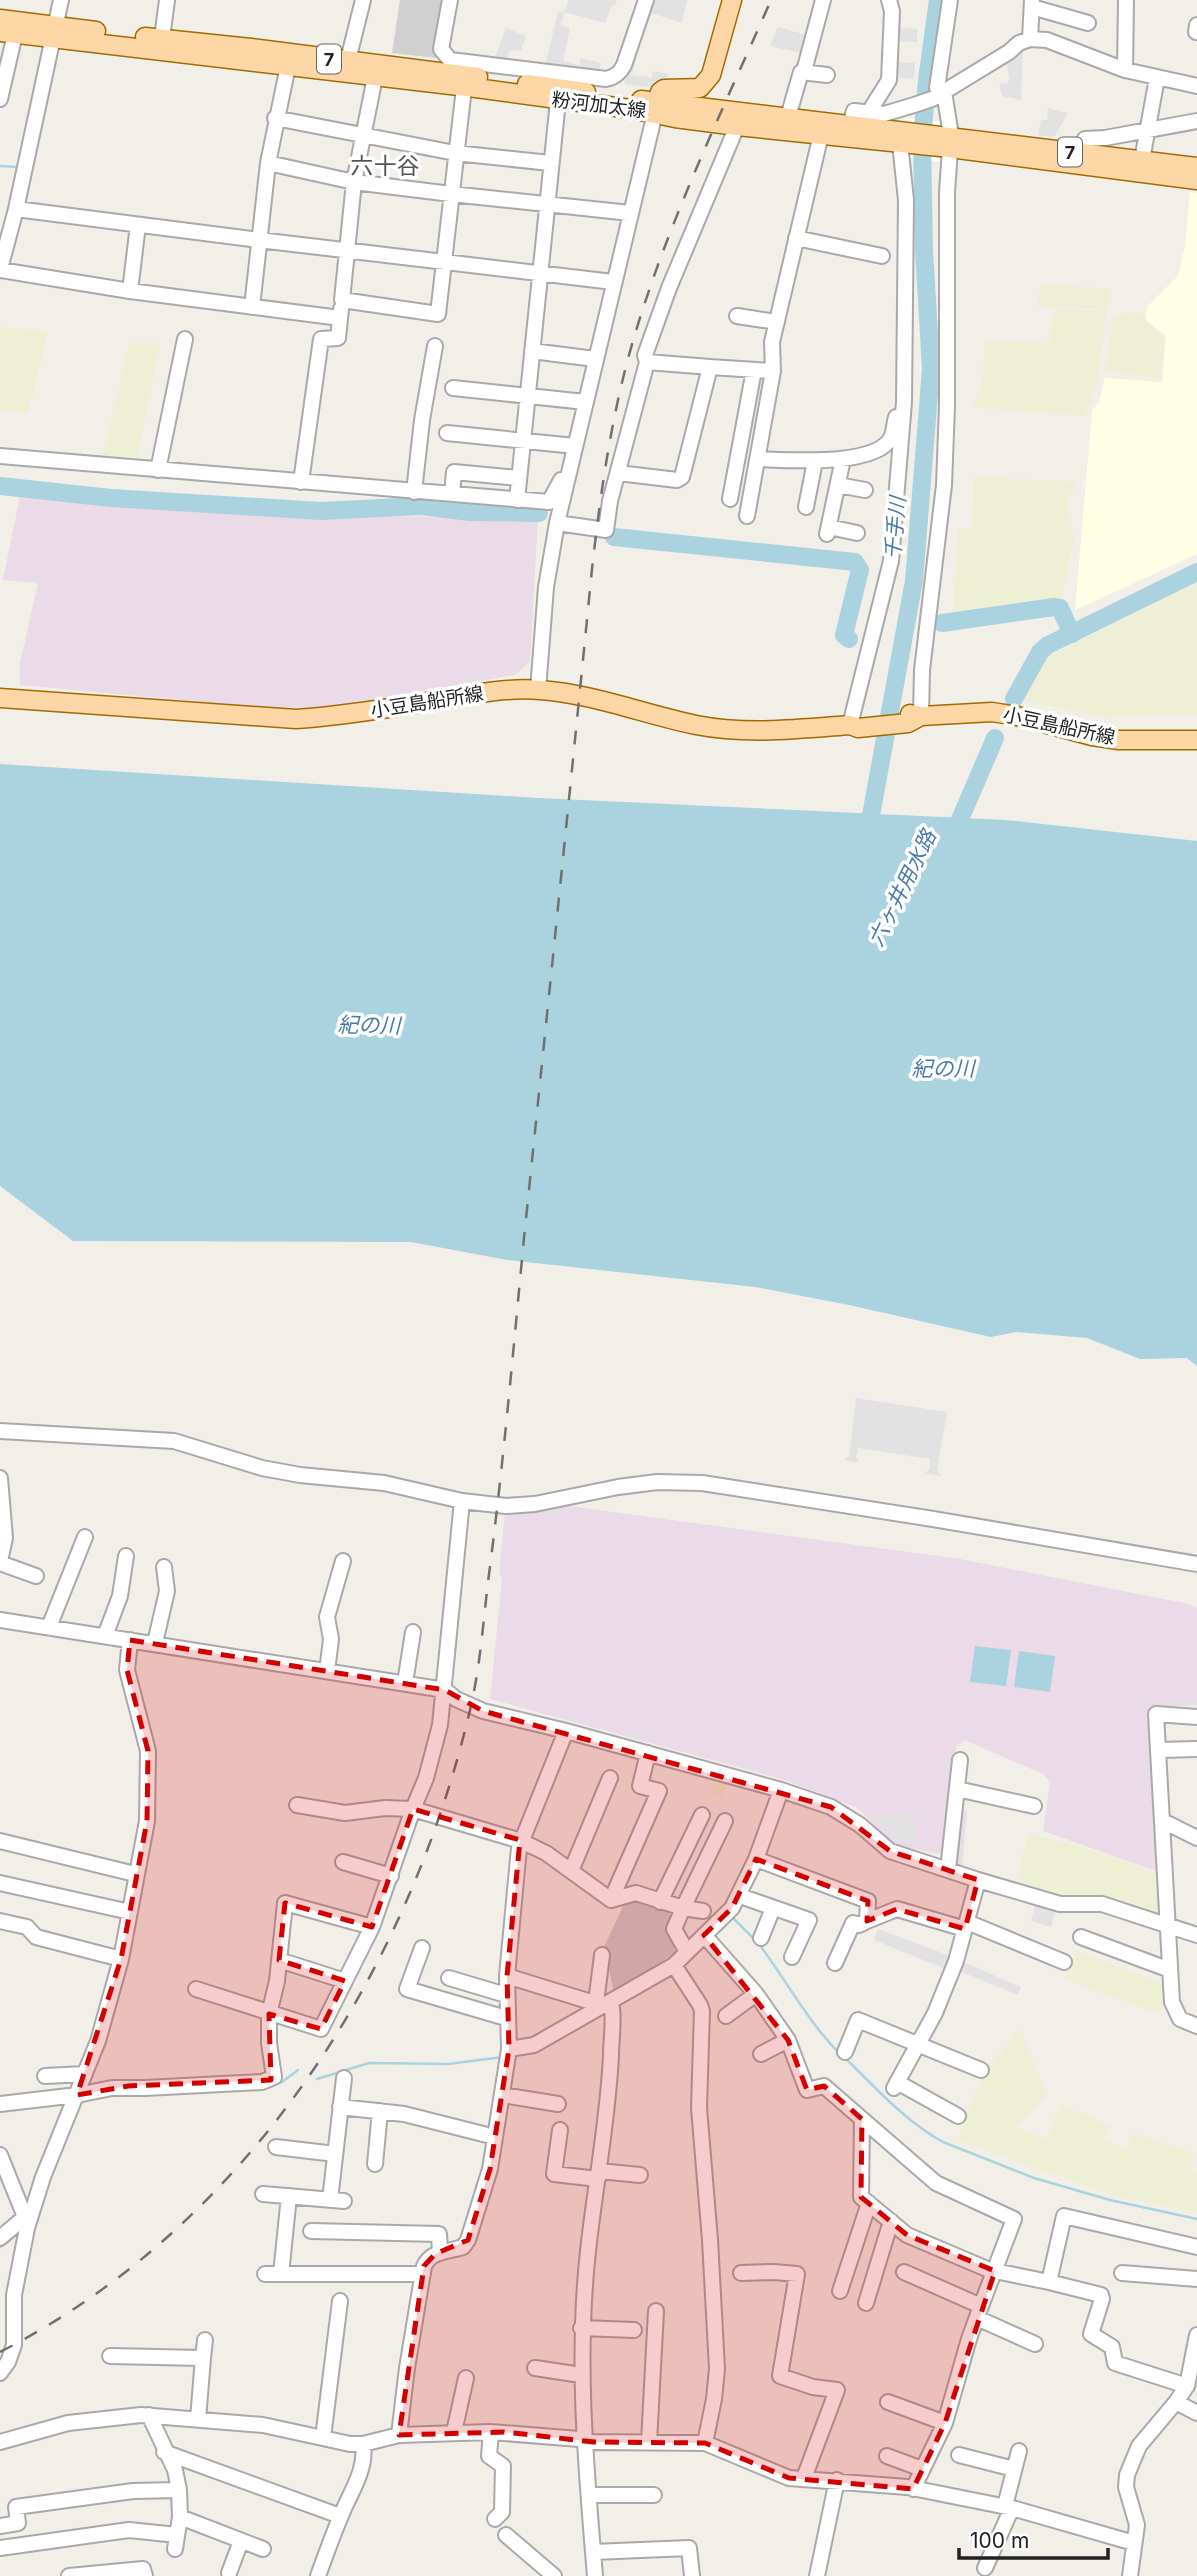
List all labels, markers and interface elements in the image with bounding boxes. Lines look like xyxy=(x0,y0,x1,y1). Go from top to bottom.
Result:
road number: 7 xyxy=(317,44,341,74)
street label: 粉河加太線 xyxy=(550,88,648,122)
road number: 7 xyxy=(1058,138,1082,167)
district label: 六十谷 xyxy=(351,152,420,180)
water label: 千手川 xyxy=(880,494,910,560)
street label: 小豆島船所線 xyxy=(369,682,485,722)
street label: 小豆島船所線 xyxy=(1001,703,1117,749)
water label: 六ヶ井用水路 xyxy=(863,824,942,950)
water label: 紀の川 xyxy=(337,1012,403,1038)
water label: 紀の川 xyxy=(912,1056,976,1081)
scale bar xyxy=(959,2516,1108,2560)
text: 100 m xyxy=(970,2528,1029,2553)

